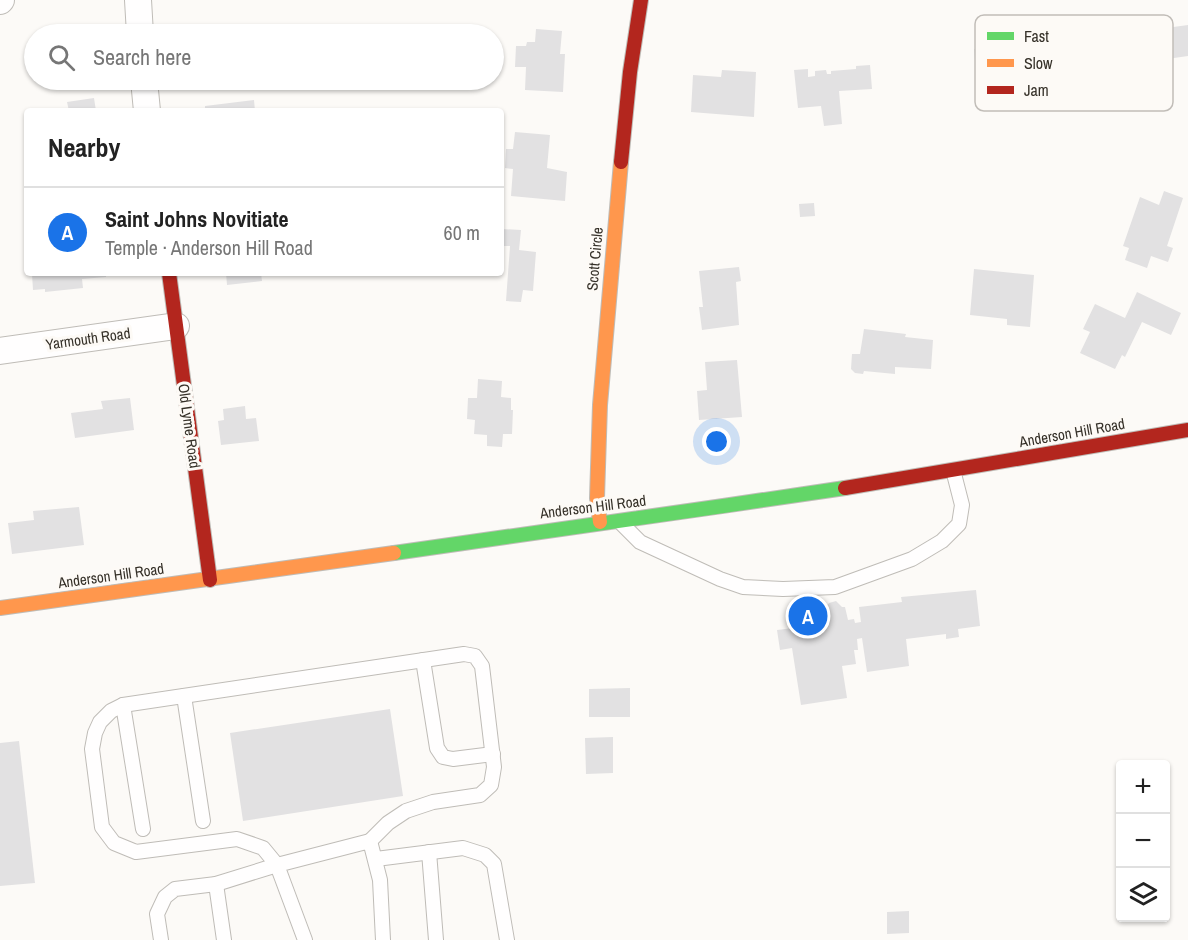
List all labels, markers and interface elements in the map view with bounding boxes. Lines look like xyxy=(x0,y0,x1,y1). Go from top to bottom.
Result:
legend xyxy=(975,15,1173,111)
search box xyxy=(24,24,504,90)
text: Fast xyxy=(1024,25,1049,47)
icon: search xyxy=(45,41,78,74)
text: Search here xyxy=(93,42,191,72)
text: Slow xyxy=(1024,52,1053,74)
text: Jam xyxy=(1024,79,1049,101)
text: Nearby xyxy=(48,130,120,165)
text: Saint Johns Novitiate xyxy=(105,204,288,234)
text: A xyxy=(62,219,73,246)
text: 60 m xyxy=(444,219,480,246)
street label: Scott Circle xyxy=(581,226,608,292)
text: Temple · Anderson Hill Road xyxy=(105,234,313,261)
street label: Yarmouth Road xyxy=(44,322,132,355)
street label: Old Lyme Road xyxy=(173,382,206,469)
street label: Anderson Hill Road xyxy=(1017,413,1126,452)
your location xyxy=(702,427,731,456)
street label: Anderson Hill Road xyxy=(538,490,647,524)
street label: Anderson Hill Road xyxy=(56,558,165,593)
pin: A xyxy=(788,594,828,638)
map controls xyxy=(1116,760,1170,922)
button: + xyxy=(1116,760,1170,814)
button: − xyxy=(1116,814,1170,868)
button: layers xyxy=(1116,868,1170,922)

